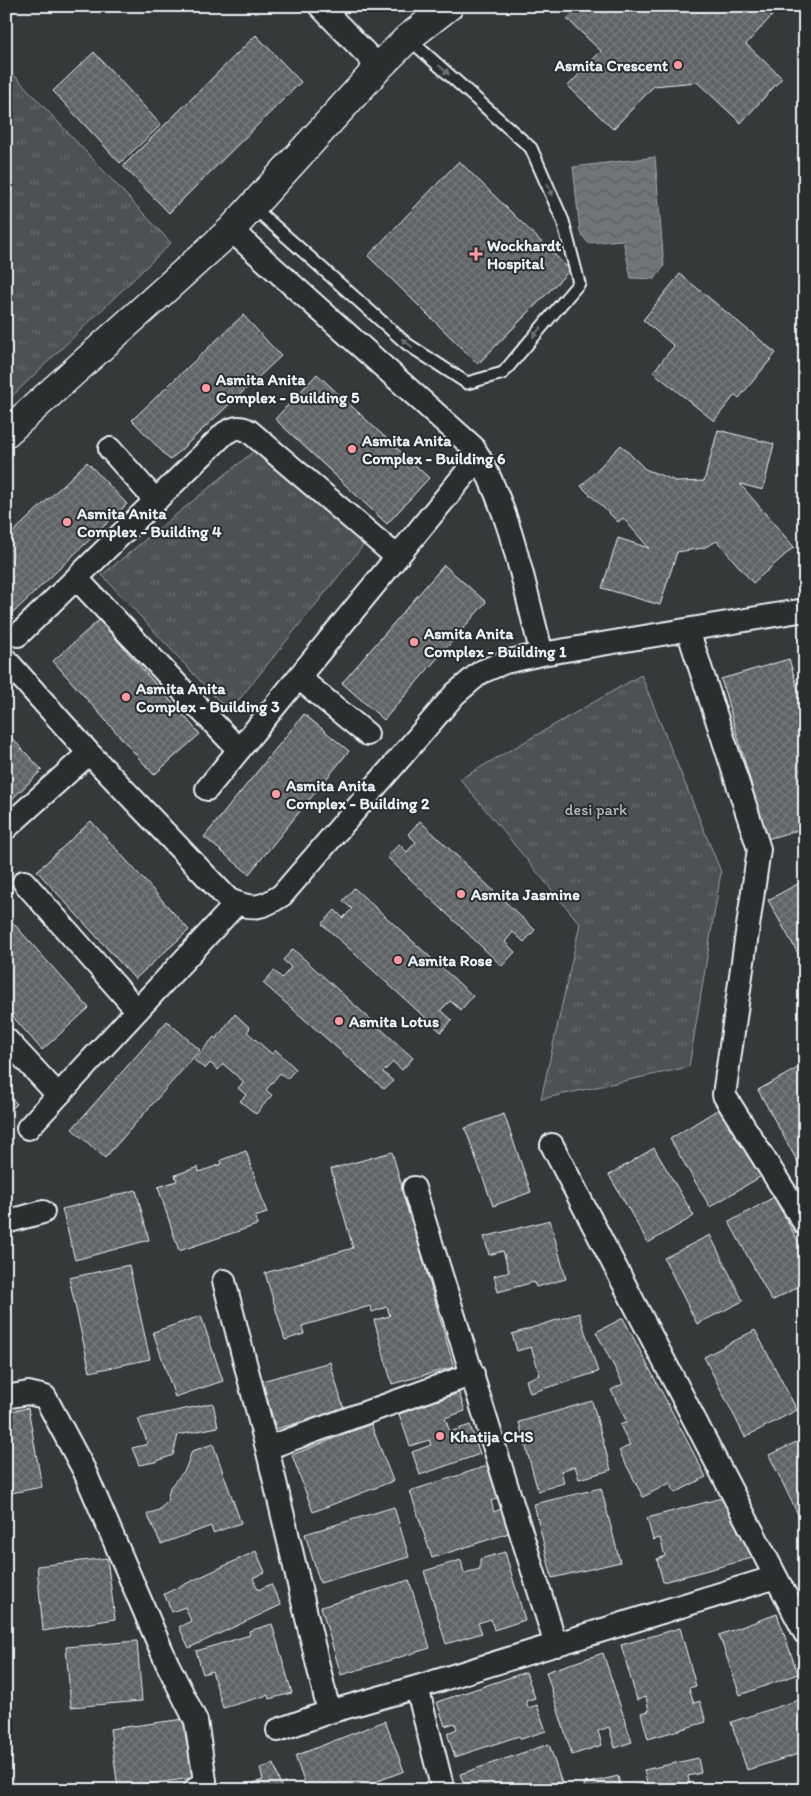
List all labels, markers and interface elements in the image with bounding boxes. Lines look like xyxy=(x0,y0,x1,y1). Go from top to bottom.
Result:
place label: Asmita Crescent xyxy=(554,56,668,75)
marker: Asmita Crescent xyxy=(672,59,684,71)
one-way arrow xyxy=(438,64,450,76)
one-way arrow xyxy=(546,183,554,197)
place label: Wockhardt Hospital xyxy=(487,236,561,274)
marker: Wockhardt Hospital xyxy=(469,247,483,261)
one-way arrow xyxy=(532,326,543,339)
one-way arrow xyxy=(401,338,414,349)
place label: Asmita Anita Complex - Building 5 xyxy=(215,370,360,408)
marker: Asmita Anita Complex - Building 5 xyxy=(200,382,212,394)
place label: Asmita Anita Complex - Building 6 xyxy=(361,431,506,469)
marker: Asmita Anita Complex - Building 6 xyxy=(346,443,358,455)
place label: Asmita Anita Complex - Building 4 xyxy=(76,504,222,542)
marker: Asmita Anita Complex - Building 4 xyxy=(61,516,73,528)
place label: Asmita Anita Complex - Building 1 xyxy=(423,624,567,662)
marker: Asmita Anita Complex - Building 1 xyxy=(408,636,420,648)
place label: Asmita Anita Complex - Building 3 xyxy=(135,679,280,717)
marker: Asmita Anita Complex - Building 3 xyxy=(120,691,132,703)
place label: Asmita Anita Complex - Building 2 xyxy=(285,776,430,814)
marker: Asmita Anita Complex - Building 2 xyxy=(270,788,282,800)
park label: desi park xyxy=(565,800,627,819)
place label: Asmita Jasmine xyxy=(470,885,580,904)
marker: Asmita Jasmine xyxy=(455,888,467,900)
place label: Asmita Rose xyxy=(407,951,493,970)
marker: Asmita Rose xyxy=(392,954,404,966)
place label: Asmita Lotus xyxy=(348,1012,439,1031)
marker: Asmita Lotus xyxy=(333,1015,345,1027)
place label: Khatija CHS xyxy=(450,1427,533,1447)
marker: Khatija CHS xyxy=(434,1430,446,1442)

